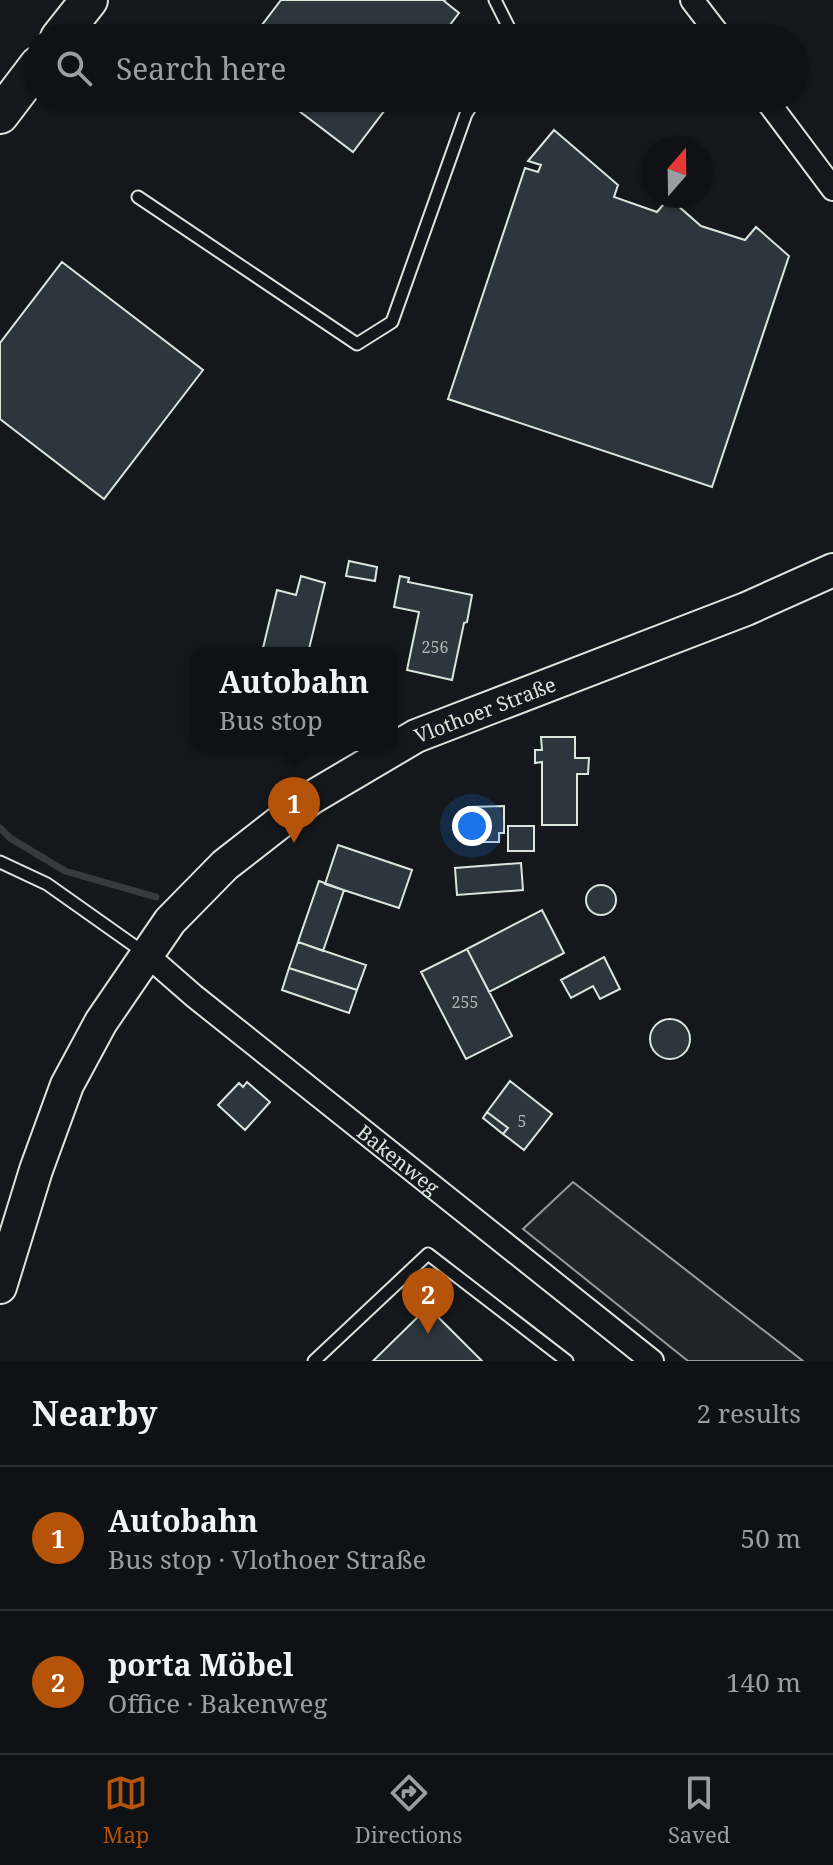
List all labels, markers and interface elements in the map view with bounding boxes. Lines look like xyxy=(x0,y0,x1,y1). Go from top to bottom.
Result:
search box xyxy=(24,24,809,112)
icon: search xyxy=(52,46,96,90)
text: Search here xyxy=(116,48,286,89)
north arrow xyxy=(641,136,713,208)
house number: 256 xyxy=(422,636,448,658)
popup xyxy=(190,647,398,751)
text: Autobahn xyxy=(219,661,369,702)
street label: Vlothoer Straße xyxy=(410,670,560,749)
text: Bus stop xyxy=(219,702,323,738)
pin: 1 xyxy=(268,777,320,843)
your location xyxy=(452,806,492,846)
house number: 255 xyxy=(452,991,478,1013)
house number: 5 xyxy=(518,1110,526,1132)
street label: Bakenweg xyxy=(352,1118,446,1200)
pin: 2 xyxy=(402,1268,454,1334)
text: Nearby xyxy=(32,1390,158,1436)
text: 2 results xyxy=(696,1395,801,1431)
text: Autobahn xyxy=(108,1500,258,1541)
text: 1 xyxy=(51,1520,65,1556)
text: 50 m xyxy=(741,1520,801,1556)
text: Bus stop · Vlothoer Straße xyxy=(108,1541,426,1577)
text: porta Möbel xyxy=(108,1644,294,1685)
text: 2 xyxy=(51,1664,65,1700)
text: 140 m xyxy=(726,1664,801,1700)
text: Office · Bakenweg xyxy=(108,1685,327,1721)
tab: Map xyxy=(103,1771,149,1849)
tab: Directions xyxy=(355,1771,462,1849)
tab: Saved xyxy=(668,1771,730,1849)

